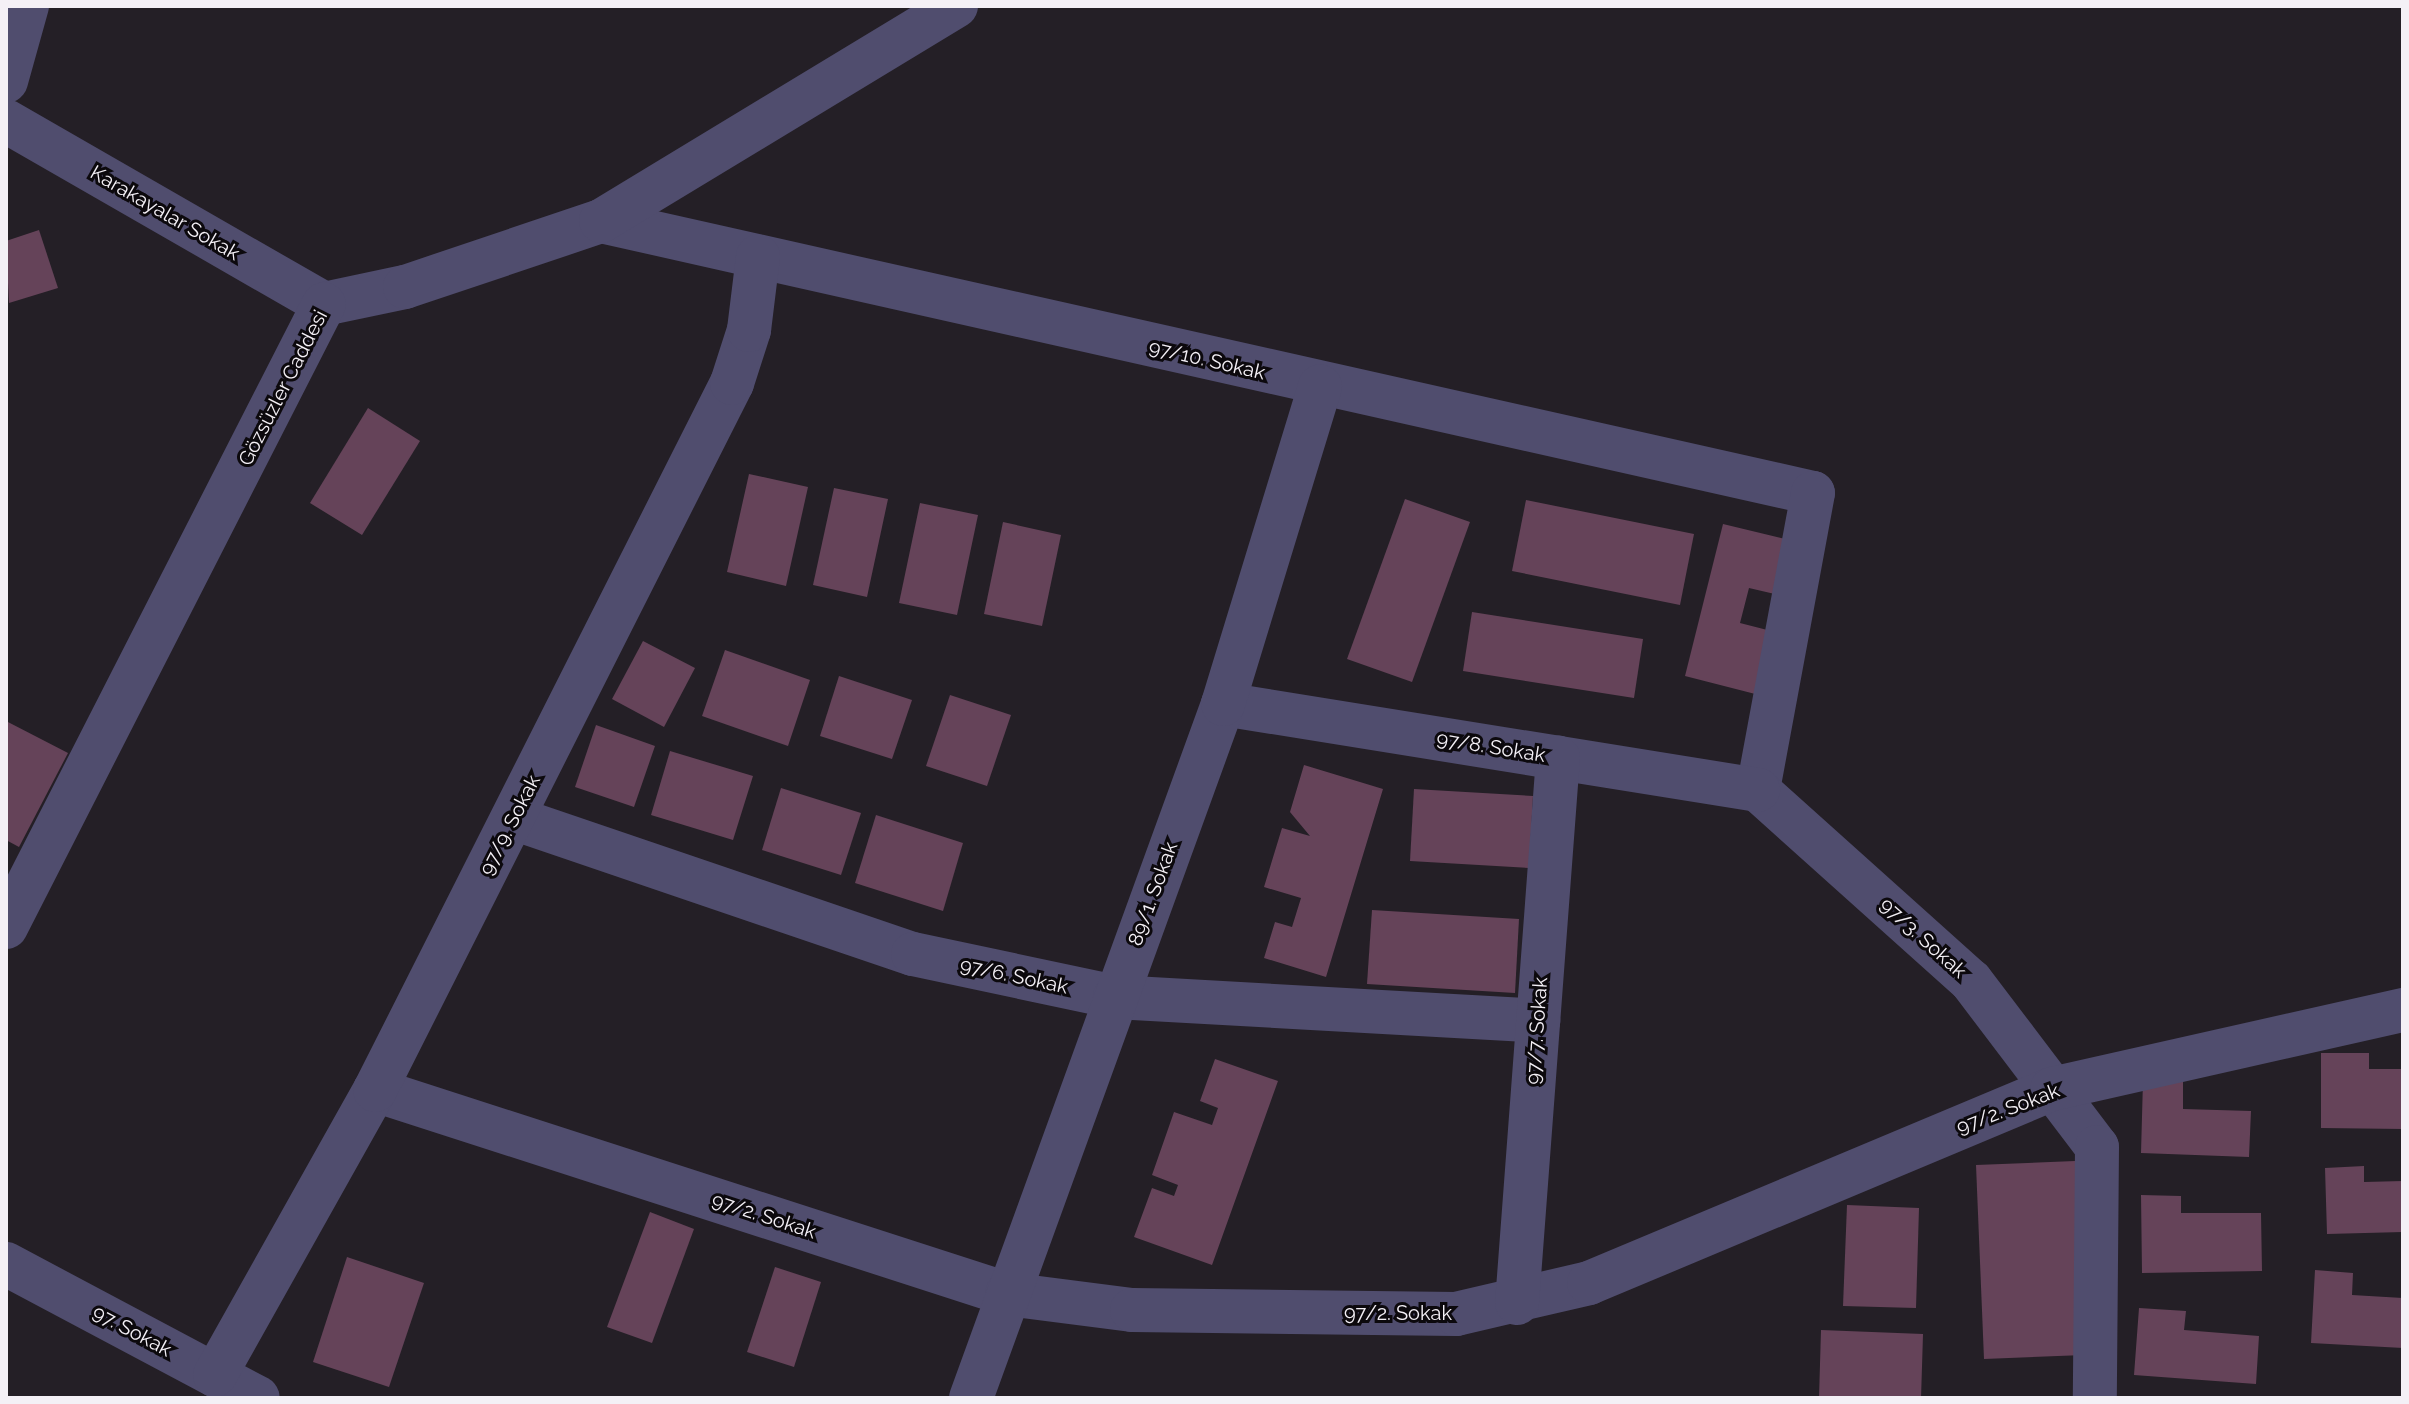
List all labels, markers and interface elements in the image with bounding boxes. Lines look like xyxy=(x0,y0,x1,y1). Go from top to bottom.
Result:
street label: Karakayalar Sokak xyxy=(86,160,244,266)
street label: Gözsüzler Caddesi xyxy=(233,306,333,470)
street label: 97/10. Sokak xyxy=(1147,335,1267,385)
street label: 97/8. Sokak xyxy=(1435,727,1547,767)
street label: 97/9. Sokak xyxy=(474,771,546,879)
street label: 89/1. Sokak xyxy=(1123,839,1183,949)
street label: 97/3. Sokak xyxy=(1875,893,1971,983)
street label: 97/6. Sokak xyxy=(958,953,1070,999)
street label: 97/7. Sokak xyxy=(1521,976,1553,1086)
street label: 97/2. Sokak xyxy=(1953,1078,2063,1140)
street label: 97/2. Sokak xyxy=(709,1188,819,1244)
street label: 97. Sokak xyxy=(88,1300,176,1362)
street label: 97/2. Sokak xyxy=(1344,1301,1452,1325)

